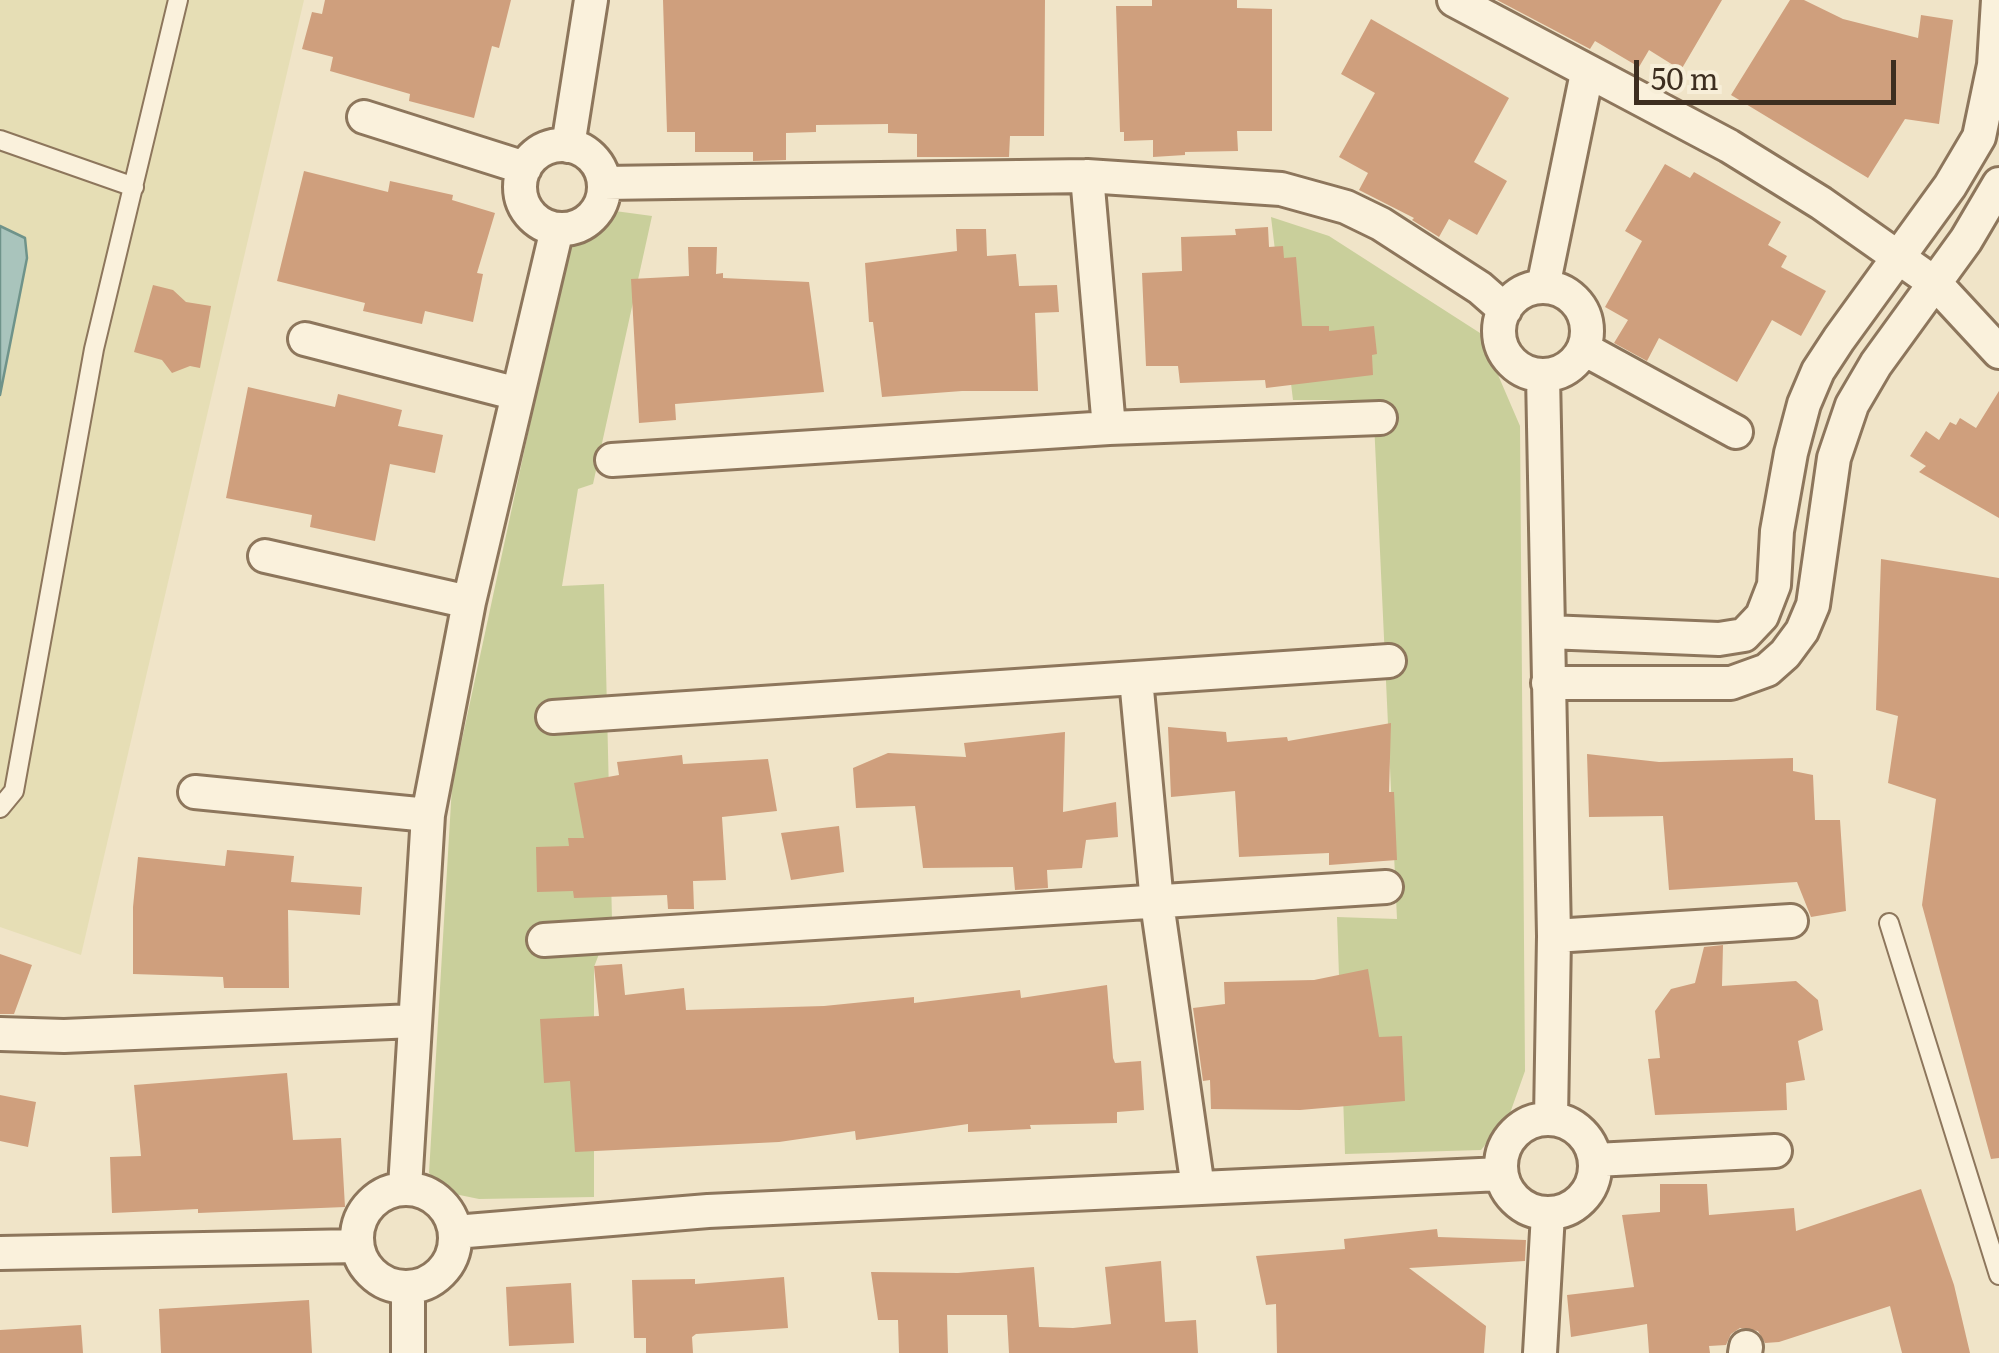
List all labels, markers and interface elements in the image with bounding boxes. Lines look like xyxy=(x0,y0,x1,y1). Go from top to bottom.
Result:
scale bar xyxy=(1639,40,1902,102)
text: 50 m xyxy=(1651,55,1719,99)

